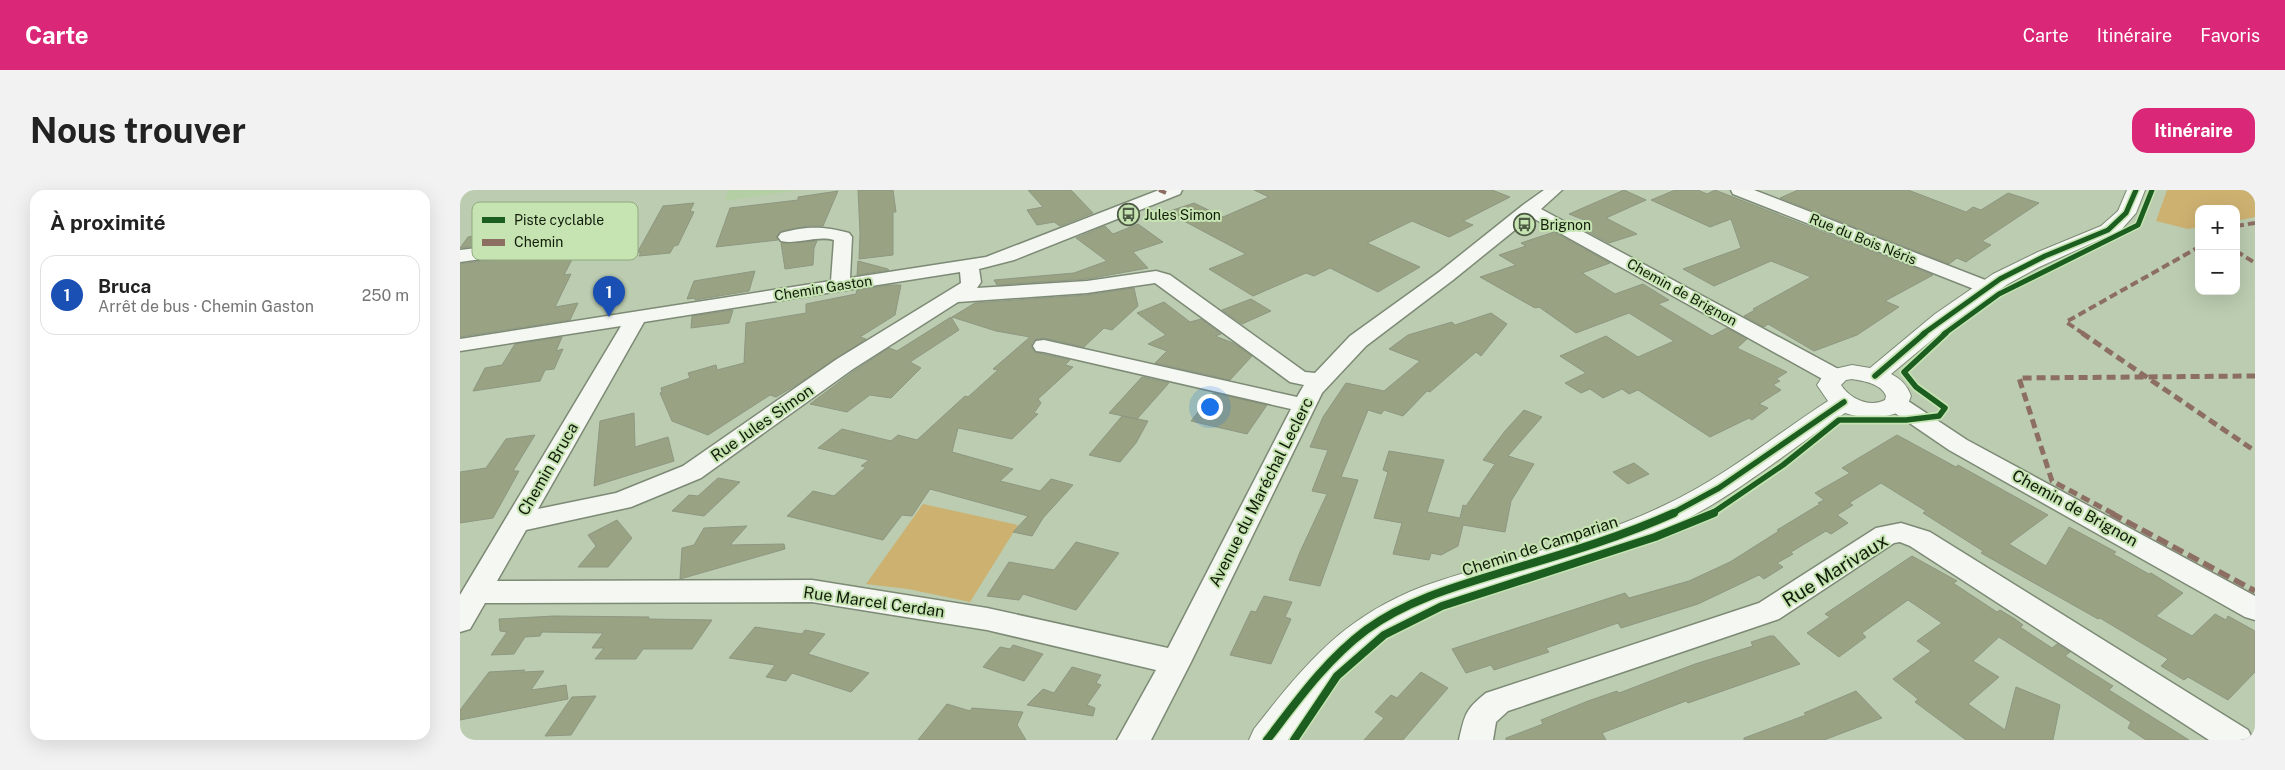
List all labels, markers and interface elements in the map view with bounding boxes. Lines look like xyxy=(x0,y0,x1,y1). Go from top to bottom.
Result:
text: Carte xyxy=(25,21,89,49)
text: Carte xyxy=(2023,25,2069,46)
text: Itinéraire xyxy=(2097,25,2172,46)
text: Favoris xyxy=(2200,25,2260,46)
button: Itinéraire xyxy=(2132,108,2255,153)
text: Nous trouver xyxy=(30,110,246,151)
legend xyxy=(472,202,638,260)
bus stop icon: Jules Simon xyxy=(1116,203,1140,227)
map controls xyxy=(2195,205,2240,295)
button: + xyxy=(2195,205,2240,250)
place label: Jules Simon xyxy=(1144,207,1221,223)
text: À proximité xyxy=(50,210,166,235)
street label: Rue du Bois Néris xyxy=(1807,210,1919,268)
text: Piste cyclable xyxy=(514,212,604,228)
bus stop icon: Brignon xyxy=(1512,213,1536,237)
place label: Brignon xyxy=(1540,217,1591,233)
text: Chemin xyxy=(514,234,563,250)
button: − xyxy=(2195,250,2240,295)
street label: Chemin de Brignon xyxy=(1624,255,1740,329)
street label: Chemin Gaston xyxy=(773,272,873,304)
text: Bruca xyxy=(98,275,151,297)
pin: 1 xyxy=(593,276,625,317)
text: 1 xyxy=(64,286,70,305)
text: 250 m xyxy=(362,286,409,305)
text: Arrêt de bus · Chemin Gaston xyxy=(98,297,314,316)
street label: Rue Jules Simon xyxy=(707,381,817,465)
your location xyxy=(1197,394,1223,420)
street label: Avenue du Maréchal Leclerc xyxy=(1205,394,1317,590)
street label: Chemin Bruca xyxy=(514,419,582,519)
street label: Chemin de Brignon xyxy=(2009,466,2141,550)
street label: Chemin de Camparian xyxy=(1460,512,1620,580)
street label: Rue Marivaux xyxy=(1778,529,1892,611)
street label: Rue Marcel Cerdan xyxy=(802,583,946,621)

